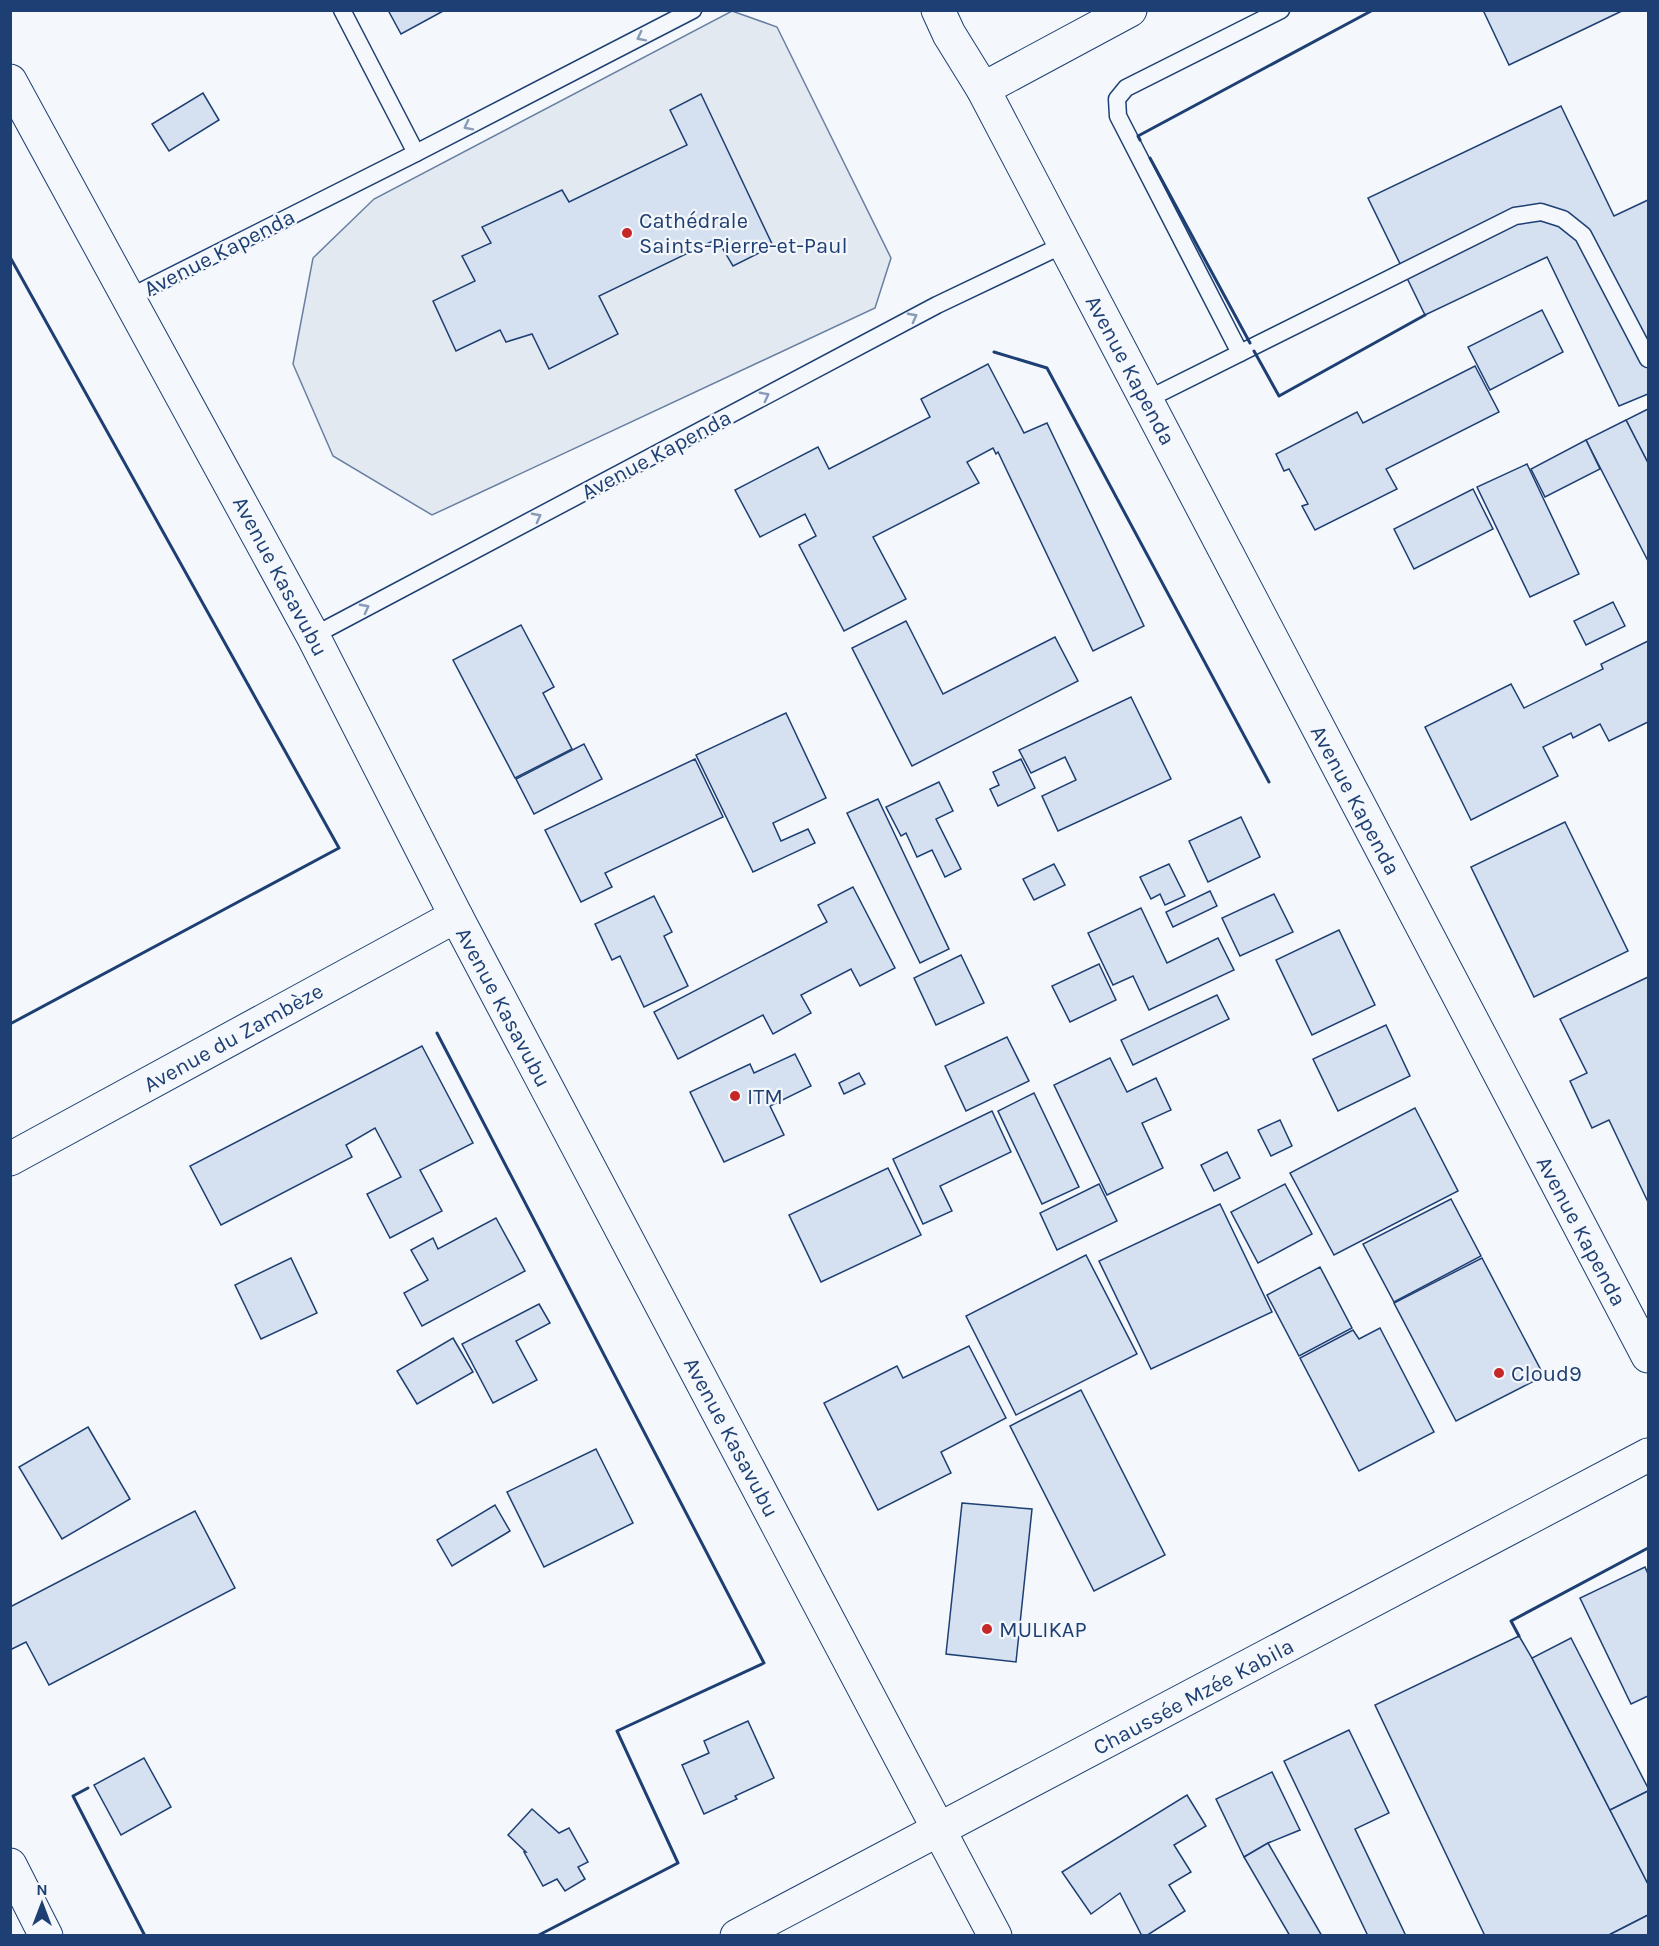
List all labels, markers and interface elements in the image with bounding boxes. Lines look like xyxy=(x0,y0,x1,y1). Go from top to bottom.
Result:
one-way arrow xyxy=(637,30,647,41)
one-way arrow xyxy=(463,119,474,131)
street label: Avenue Kapenda xyxy=(140,204,299,302)
place label: Cathédrale Saints-Pierre-et-Paul xyxy=(639,208,848,259)
marker: Cathédrale Saints-Pierre-et-Paul xyxy=(620,226,634,240)
street label: Avenue Kapenda xyxy=(1080,291,1180,450)
one-way arrow xyxy=(907,313,918,324)
one-way arrow xyxy=(759,391,770,403)
street label: Avenue Kapenda xyxy=(577,405,736,505)
street label: Avenue Kasavubu xyxy=(227,492,333,661)
one-way arrow xyxy=(531,513,542,524)
one-way arrow xyxy=(359,604,369,615)
street label: Avenue Kapenda xyxy=(1305,721,1405,880)
street label: Avenue Kasavubu xyxy=(450,923,556,1092)
street label: Avenue du Zambèze xyxy=(139,978,328,1098)
place label: ITM xyxy=(747,1084,783,1110)
marker: ITM xyxy=(728,1089,742,1103)
street label: Avenue Kapenda xyxy=(1531,1152,1631,1311)
street label: Avenue Kasavubu xyxy=(678,1353,784,1522)
place label: Cloud9 xyxy=(1511,1361,1582,1387)
marker: Cloud9 xyxy=(1492,1366,1506,1380)
place label: MULIKAP xyxy=(999,1617,1087,1643)
marker: MULIKAP xyxy=(980,1622,994,1636)
street label: Chaussée Mzée Kabila xyxy=(1089,1633,1298,1761)
north arrow xyxy=(12,1874,72,1934)
text: N xyxy=(36,1880,48,1899)

